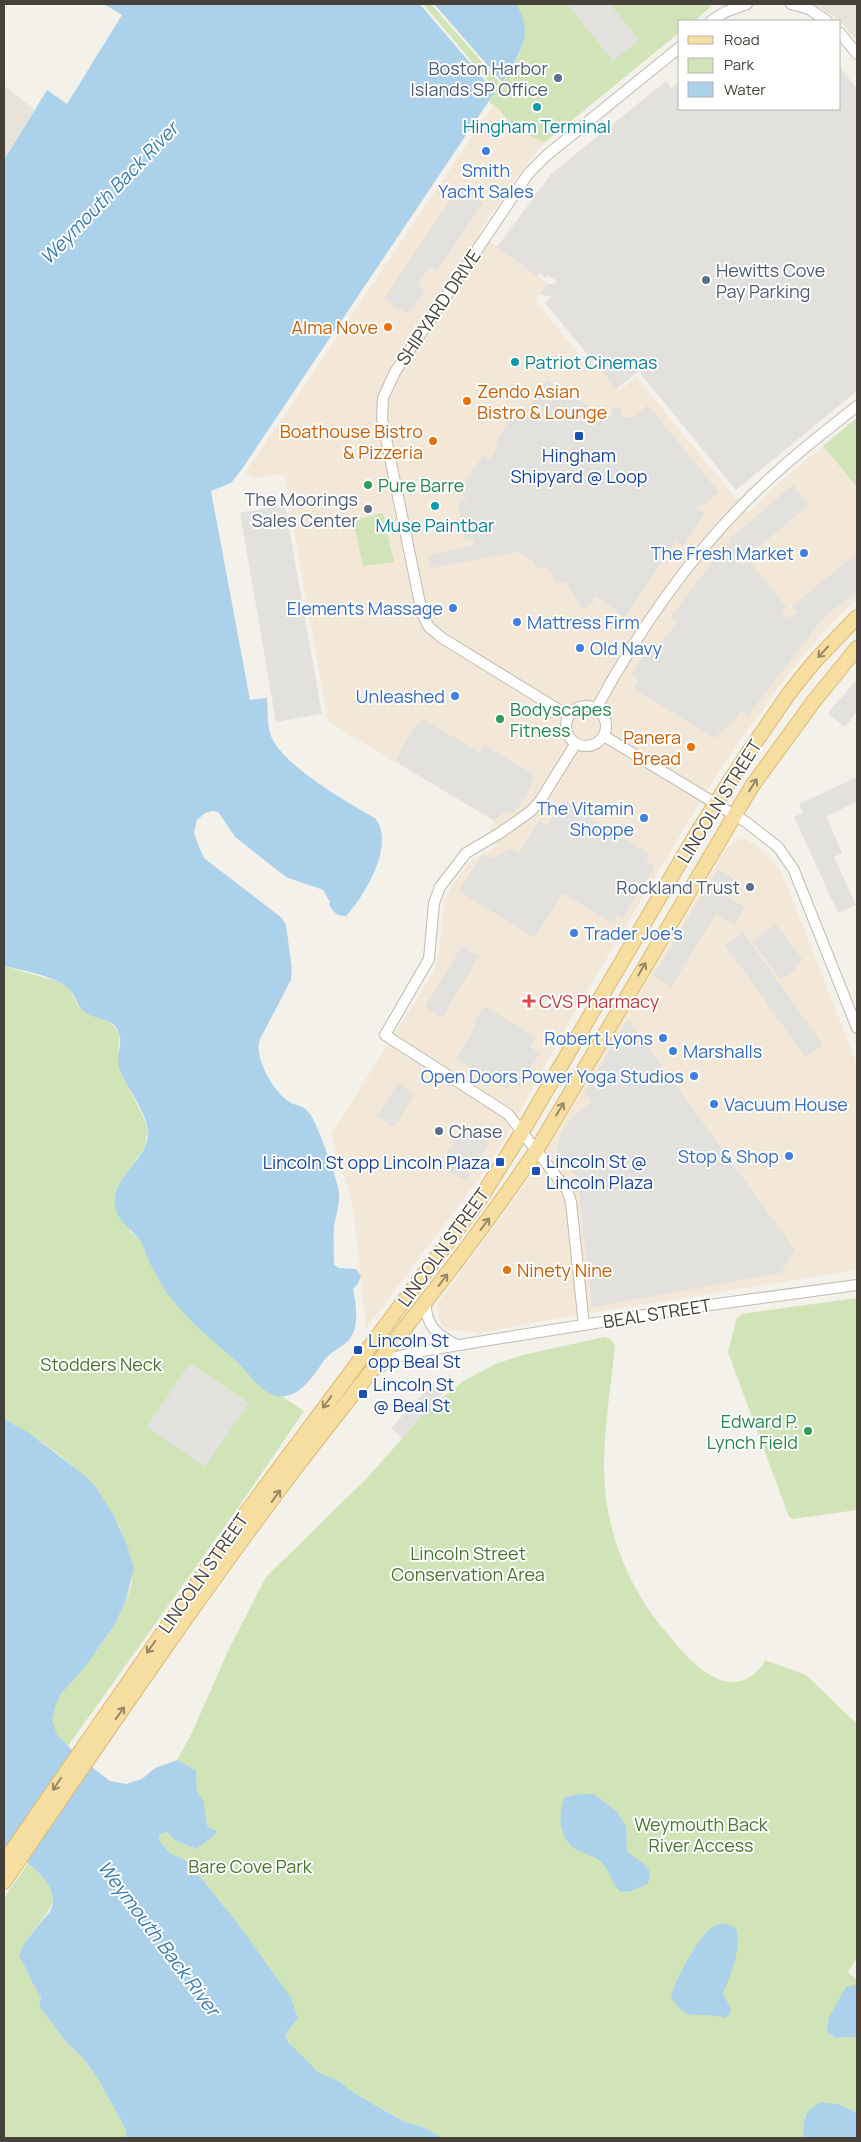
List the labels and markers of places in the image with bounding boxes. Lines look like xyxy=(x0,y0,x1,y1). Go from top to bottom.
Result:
place label: Boston Harbor Islands SP Office xyxy=(411,56,549,101)
marker: Boston Harbor Islands SP Office xyxy=(552,72,564,84)
marker: Hingham Terminal xyxy=(531,101,543,113)
place label: Hingham Terminal xyxy=(463,114,611,138)
marker: Smith Yacht Sales xyxy=(480,145,492,157)
place label: Smith Yacht Sales xyxy=(438,158,534,203)
place label: Hewitts Cove Pay Parking xyxy=(716,258,825,303)
marker: Hewitts Cove Pay Parking xyxy=(700,274,712,286)
place label: Alma Nove xyxy=(292,315,378,339)
marker: Alma Nove xyxy=(382,321,394,333)
place label: Patriot Cinemas xyxy=(525,350,658,374)
marker: Patriot Cinemas xyxy=(509,356,521,368)
place label: Zendo Asian Bistro & Lounge xyxy=(477,379,607,424)
marker: Zendo Asian Bistro & Lounge xyxy=(461,395,473,407)
place label: Boathouse Bistro & Pizzeria xyxy=(280,419,423,464)
marker: Hingham Shipyard @ Loop xyxy=(573,430,585,442)
marker: Boathouse Bistro & Pizzeria xyxy=(427,435,439,447)
place label: Hingham Shipyard @ Loop xyxy=(511,443,648,488)
place label: Pure Barre xyxy=(378,473,464,497)
marker: Pure Barre xyxy=(362,479,374,491)
place label: The Moorings Sales Center xyxy=(245,487,359,532)
marker: Muse Paintbar xyxy=(429,500,441,512)
marker: The Moorings Sales Center xyxy=(362,503,374,515)
place label: Muse Paintbar xyxy=(375,513,495,537)
place label: The Fresh Market xyxy=(651,541,794,565)
marker: The Fresh Market xyxy=(798,547,810,559)
place label: Elements Massage xyxy=(287,596,443,620)
marker: Elements Massage xyxy=(447,602,459,614)
place label: Mattress Firm xyxy=(527,610,640,634)
marker: Mattress Firm xyxy=(511,616,523,628)
place label: Old Navy xyxy=(590,636,663,660)
marker: Old Navy xyxy=(574,642,586,654)
place label: Unleashed xyxy=(356,684,445,708)
marker: Unleashed xyxy=(449,690,461,702)
place label: Bodyscapes Fitness xyxy=(510,697,612,742)
marker: Bodyscapes Fitness xyxy=(494,713,506,725)
place label: Panera Bread xyxy=(623,725,681,770)
marker: Panera Bread xyxy=(685,741,697,753)
place label: The Vitamin Shoppe xyxy=(536,796,634,841)
marker: The Vitamin Shoppe xyxy=(638,812,650,824)
place label: Rockland Trust xyxy=(616,875,740,899)
marker: Rockland Trust xyxy=(744,881,756,893)
place label: Trader Joe's xyxy=(584,921,683,945)
marker: Trader Joe's xyxy=(568,927,580,939)
place label: CVS Pharmacy xyxy=(539,989,660,1013)
marker: CVS Pharmacy xyxy=(523,995,535,1007)
place label: Robert Lyons xyxy=(544,1026,653,1050)
marker: Robert Lyons xyxy=(657,1032,669,1044)
place label: Marshalls xyxy=(683,1039,762,1063)
marker: Marshalls xyxy=(667,1045,679,1057)
place label: Open Doors Power Yoga Studios xyxy=(421,1064,684,1088)
marker: Open Doors Power Yoga Studios xyxy=(688,1070,700,1082)
place label: Vacuum House xyxy=(724,1092,848,1116)
marker: Vacuum House xyxy=(708,1098,720,1110)
place label: Chase xyxy=(449,1119,503,1143)
marker: Chase xyxy=(433,1125,445,1137)
place label: Stop & Shop xyxy=(678,1144,779,1168)
place label: Lincoln St @ Lincoln Plaza xyxy=(546,1149,653,1194)
place label: Lincoln St opp Lincoln Plaza xyxy=(263,1150,490,1174)
marker: Stop & Shop xyxy=(783,1150,795,1162)
marker: Lincoln St opp Lincoln Plaza xyxy=(494,1156,506,1168)
marker: Lincoln St @ Lincoln Plaza xyxy=(530,1165,542,1177)
place label: Ninety Nine xyxy=(517,1258,612,1282)
marker: Ninety Nine xyxy=(501,1264,513,1276)
place label: Lincoln St opp Beal St xyxy=(368,1328,461,1373)
marker: Lincoln St opp Beal St xyxy=(352,1344,364,1356)
place label: Lincoln St @ Beal St xyxy=(373,1372,454,1417)
marker: Lincoln St @ Beal St xyxy=(357,1388,369,1400)
place label: Edward P. Lynch Field xyxy=(707,1409,798,1454)
marker: Edward P. Lynch Field xyxy=(802,1425,814,1437)

